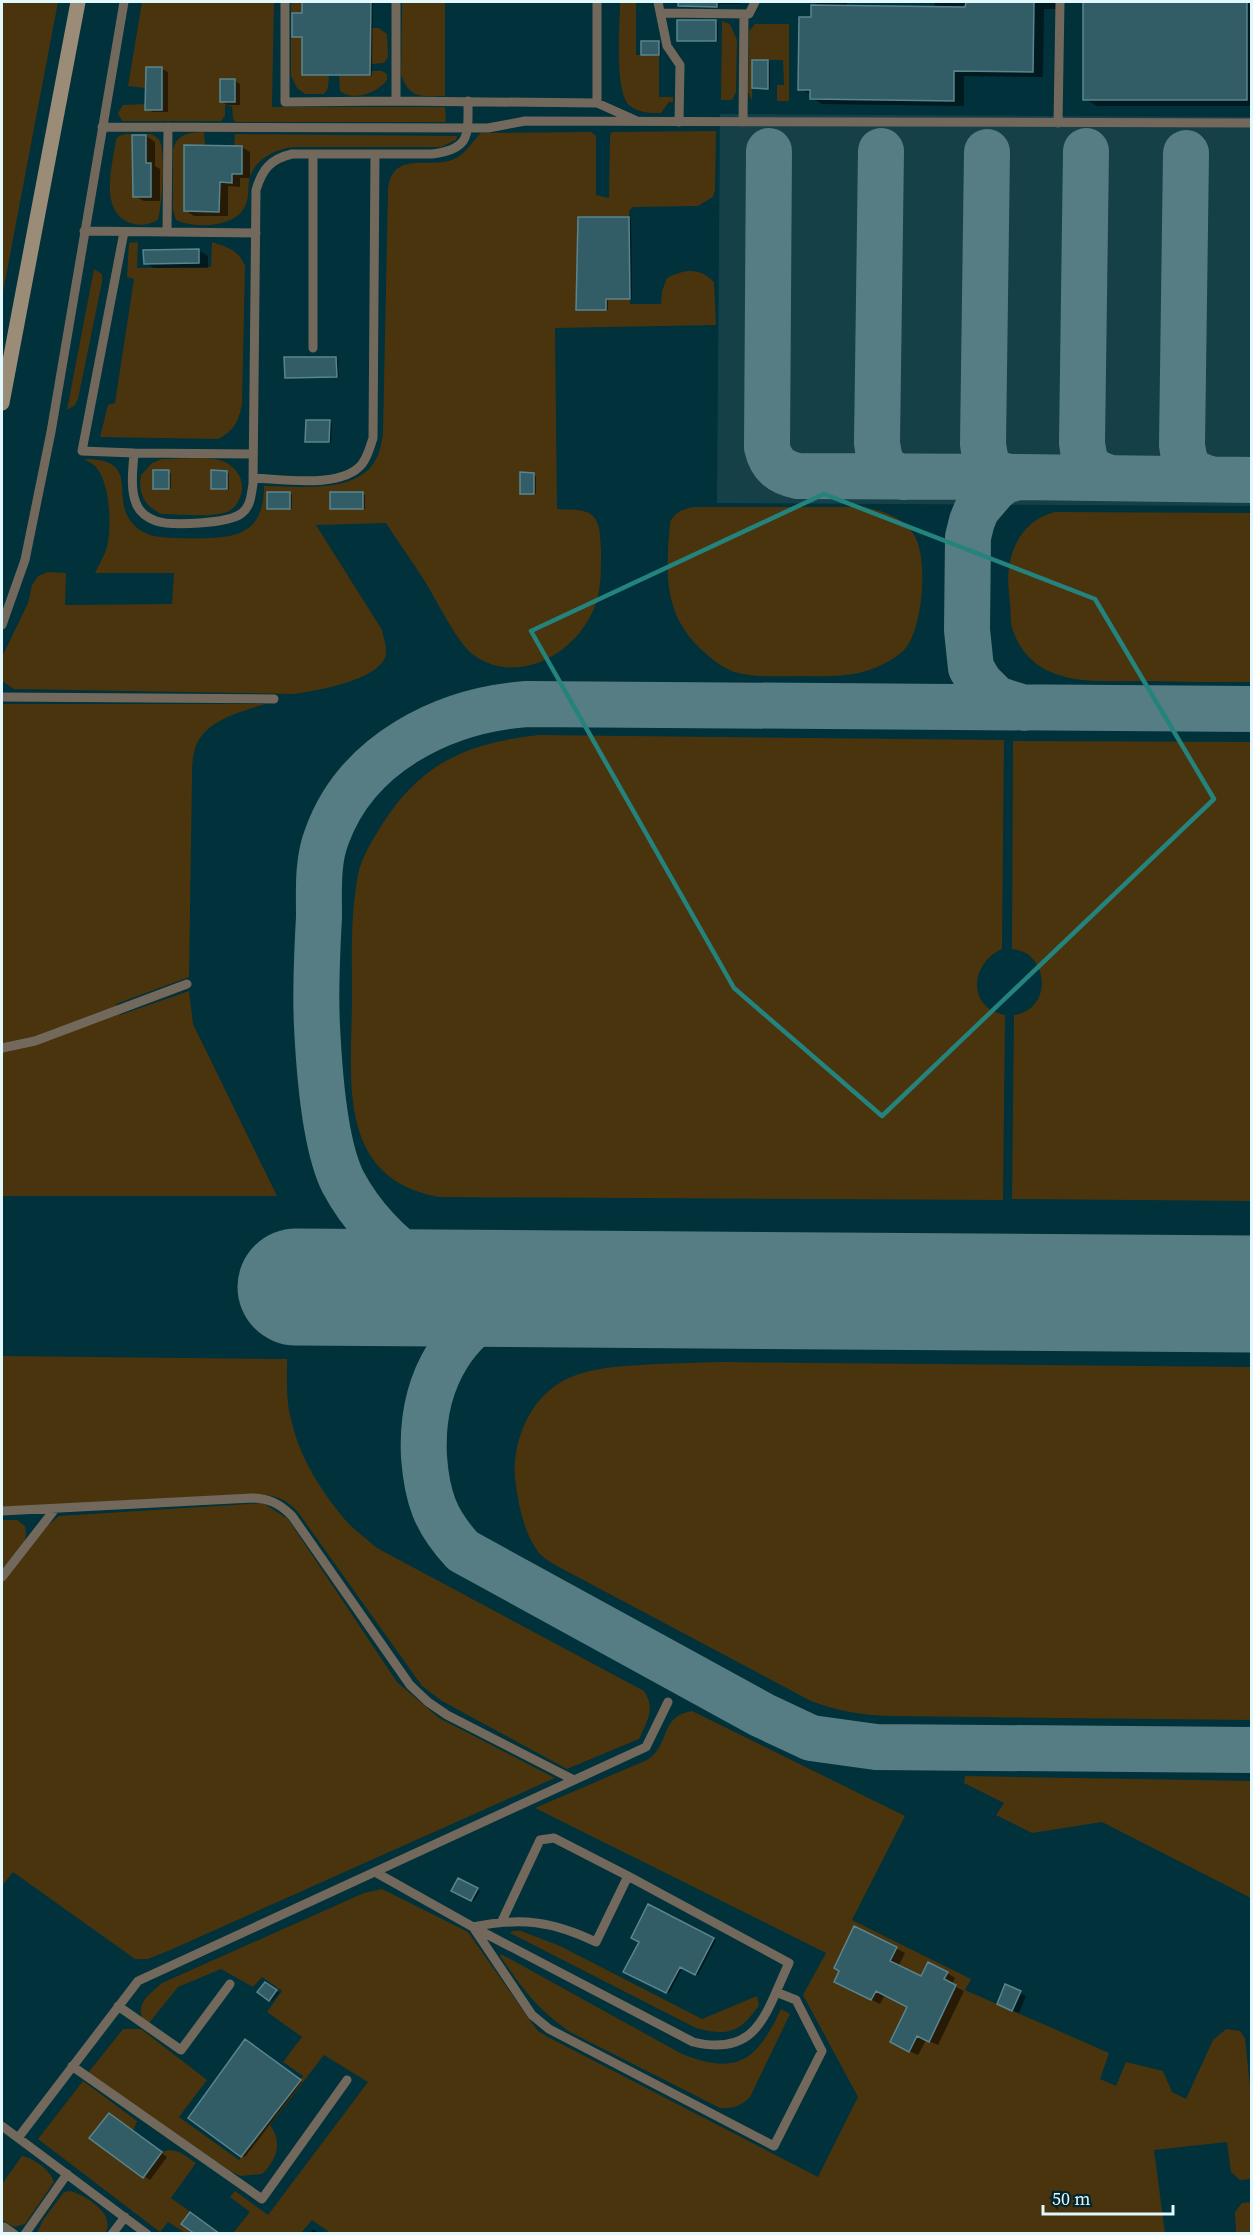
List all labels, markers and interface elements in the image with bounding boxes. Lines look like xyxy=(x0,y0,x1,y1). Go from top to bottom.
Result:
scale bar xyxy=(1043,2178,1174,2216)
text: 50 m xyxy=(1052,2186,1090,2211)

